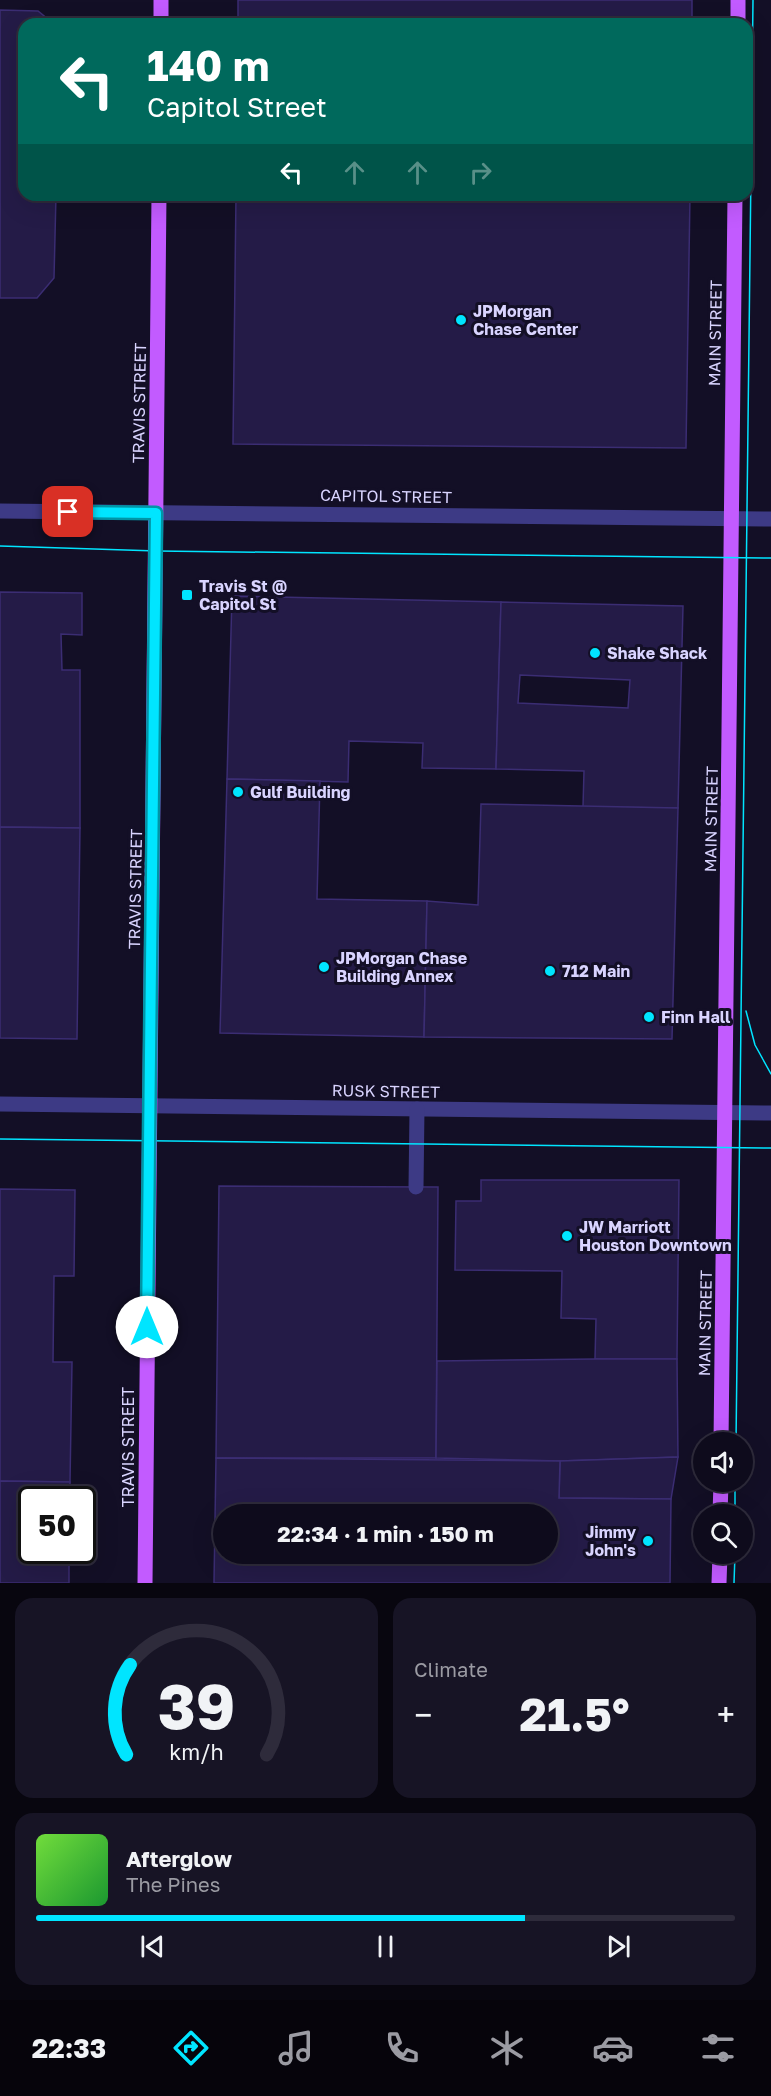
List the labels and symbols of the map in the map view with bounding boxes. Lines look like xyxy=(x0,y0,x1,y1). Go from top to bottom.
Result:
street label: MAIN STREET xyxy=(704,280,726,386)
place label: JPMorgan Chase Center xyxy=(473,301,578,339)
marker: JPMorgan Chase Center xyxy=(454,313,468,327)
street label: TRAVIS STREET xyxy=(128,342,150,463)
street label: CAPITOL STREET xyxy=(320,485,452,507)
pin xyxy=(42,486,93,537)
place label: Travis St @ Capitol St xyxy=(199,576,287,614)
marker: Travis St @ Capitol St xyxy=(180,588,194,602)
place label: Shake Shack xyxy=(607,643,708,663)
marker: Shake Shack xyxy=(588,646,602,660)
street label: MAIN STREET xyxy=(700,766,722,872)
place label: Gulf Building xyxy=(250,782,351,802)
marker: Gulf Building xyxy=(231,785,245,799)
street label: TRAVIS STREET xyxy=(124,828,146,949)
place label: JPMorgan Chase Building Annex xyxy=(336,948,467,986)
marker: JPMorgan Chase Building Annex xyxy=(317,960,331,974)
place label: 712 Main xyxy=(562,961,630,981)
marker: 712 Main xyxy=(543,964,557,978)
place label: Finn Hall xyxy=(661,1007,731,1027)
marker: Finn Hall xyxy=(642,1010,656,1024)
street label: RUSK STREET xyxy=(332,1080,440,1102)
place label: JW Marriott Houston Downtown xyxy=(579,1217,732,1255)
marker: JW Marriott Houston Downtown xyxy=(560,1229,574,1243)
street label: MAIN STREET xyxy=(694,1270,716,1376)
position arrow xyxy=(115,1295,179,1359)
street label: TRAVIS STREET xyxy=(118,1387,138,1507)
speed limit sign: 50 xyxy=(18,1486,96,1564)
place label: Jimmy John's xyxy=(585,1522,636,1560)
marker: Jimmy John's xyxy=(641,1534,655,1548)

